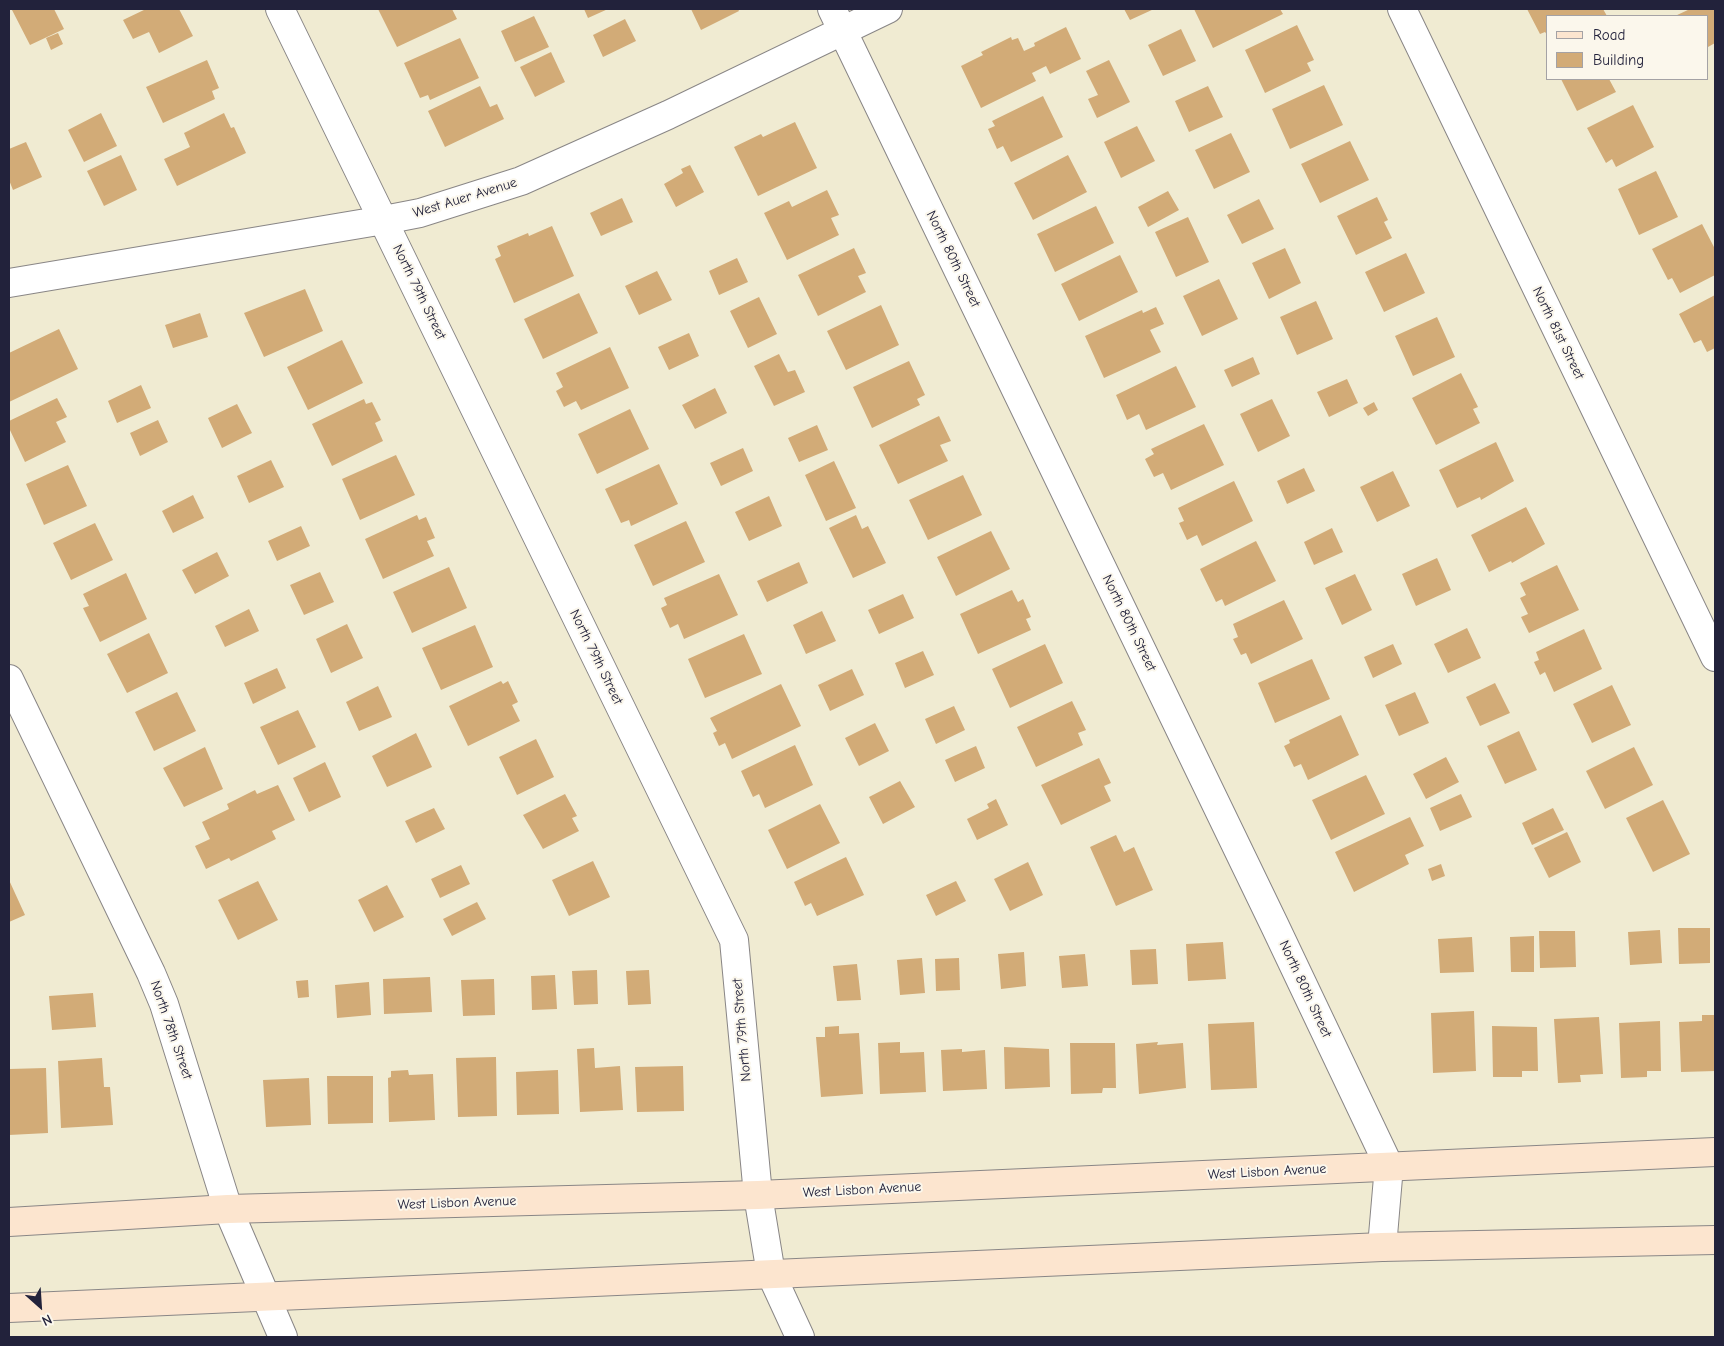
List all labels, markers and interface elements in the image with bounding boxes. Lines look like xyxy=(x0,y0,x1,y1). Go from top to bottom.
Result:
legend xyxy=(1546,15,1709,80)
text: Road xyxy=(1593,26,1625,44)
text: Building xyxy=(1593,51,1644,69)
street label: West Auer Avenue xyxy=(411,174,519,222)
street label: North 80th Street xyxy=(922,208,984,310)
street label: North 79th Street xyxy=(389,242,449,342)
street label: North 81st Street xyxy=(1528,284,1588,382)
street label: North 80th Street xyxy=(1098,572,1160,674)
street label: North 79th Street xyxy=(566,607,626,707)
street label: North 80th Street xyxy=(1275,938,1335,1040)
street label: North 78th Street xyxy=(146,978,196,1082)
street label: North 79th Street xyxy=(729,978,755,1082)
street label: West Lisbon Avenue xyxy=(1207,1161,1327,1183)
street label: West Lisbon Avenue xyxy=(802,1179,922,1201)
street label: West Lisbon Avenue xyxy=(397,1193,517,1213)
north arrow xyxy=(15,1281,65,1331)
text: N xyxy=(39,1310,55,1330)

